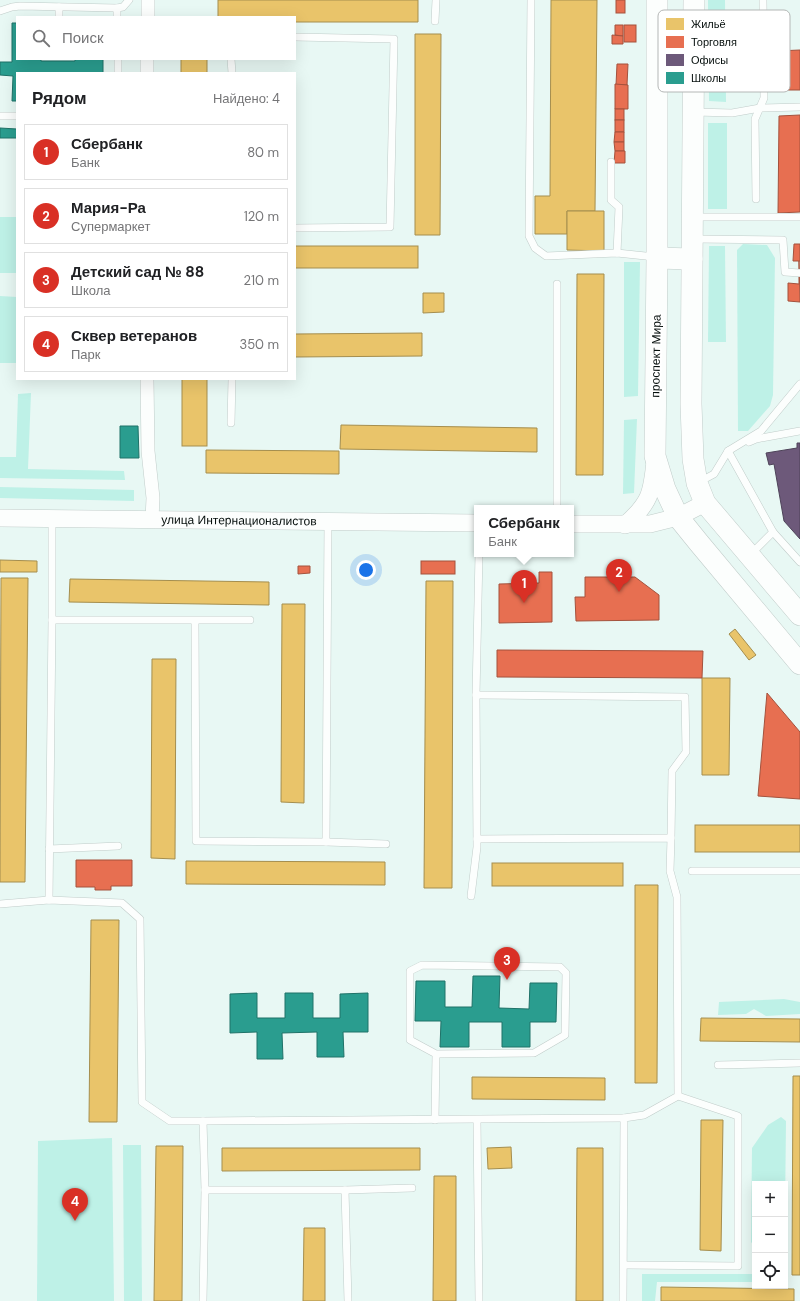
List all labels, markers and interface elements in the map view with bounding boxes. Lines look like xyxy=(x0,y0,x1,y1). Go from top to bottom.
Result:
legend xyxy=(658,10,790,92)
search box xyxy=(16,16,296,60)
text: Жильё xyxy=(691,17,726,31)
icon: search xyxy=(30,27,52,49)
text: Поиск xyxy=(62,28,104,48)
text: Торговля xyxy=(691,35,737,49)
text: Офисы xyxy=(691,53,728,67)
text: Школы xyxy=(691,71,726,85)
text: Рядом xyxy=(32,87,87,109)
text: Найдено: 4 xyxy=(213,90,280,107)
text: Сбербанк xyxy=(71,134,143,154)
text: 1 xyxy=(44,144,48,161)
text: 80 m xyxy=(247,144,279,161)
text: Банк xyxy=(71,154,100,171)
text: Мария-Ра xyxy=(71,198,146,218)
text: 2 xyxy=(42,208,50,225)
text: 120 m xyxy=(244,208,279,225)
text: Супермаркет xyxy=(71,218,150,235)
text: Детский сад № 88 xyxy=(71,262,204,282)
text: 3 xyxy=(42,272,50,289)
text: 210 m xyxy=(244,272,279,289)
text: Школа xyxy=(71,282,111,299)
street label: проспект Мира xyxy=(647,314,665,398)
text: Сквер ветеранов xyxy=(71,326,197,346)
text: 4 xyxy=(42,336,50,353)
text: 350 m xyxy=(239,336,279,353)
text: Парк xyxy=(71,346,101,363)
popup xyxy=(474,505,574,557)
street label: улица Интернационалистов xyxy=(161,512,317,529)
text: Сбербанк xyxy=(488,513,560,533)
text: Банк xyxy=(488,533,517,550)
pin: 2 xyxy=(606,559,632,592)
your location xyxy=(356,560,376,580)
pin: 1 xyxy=(511,570,537,603)
pin: 3 xyxy=(494,947,520,980)
map controls xyxy=(752,1181,788,1289)
button: + xyxy=(752,1181,788,1217)
pin: 4 xyxy=(62,1188,88,1221)
button: − xyxy=(752,1217,788,1253)
button: locate xyxy=(752,1253,788,1289)

